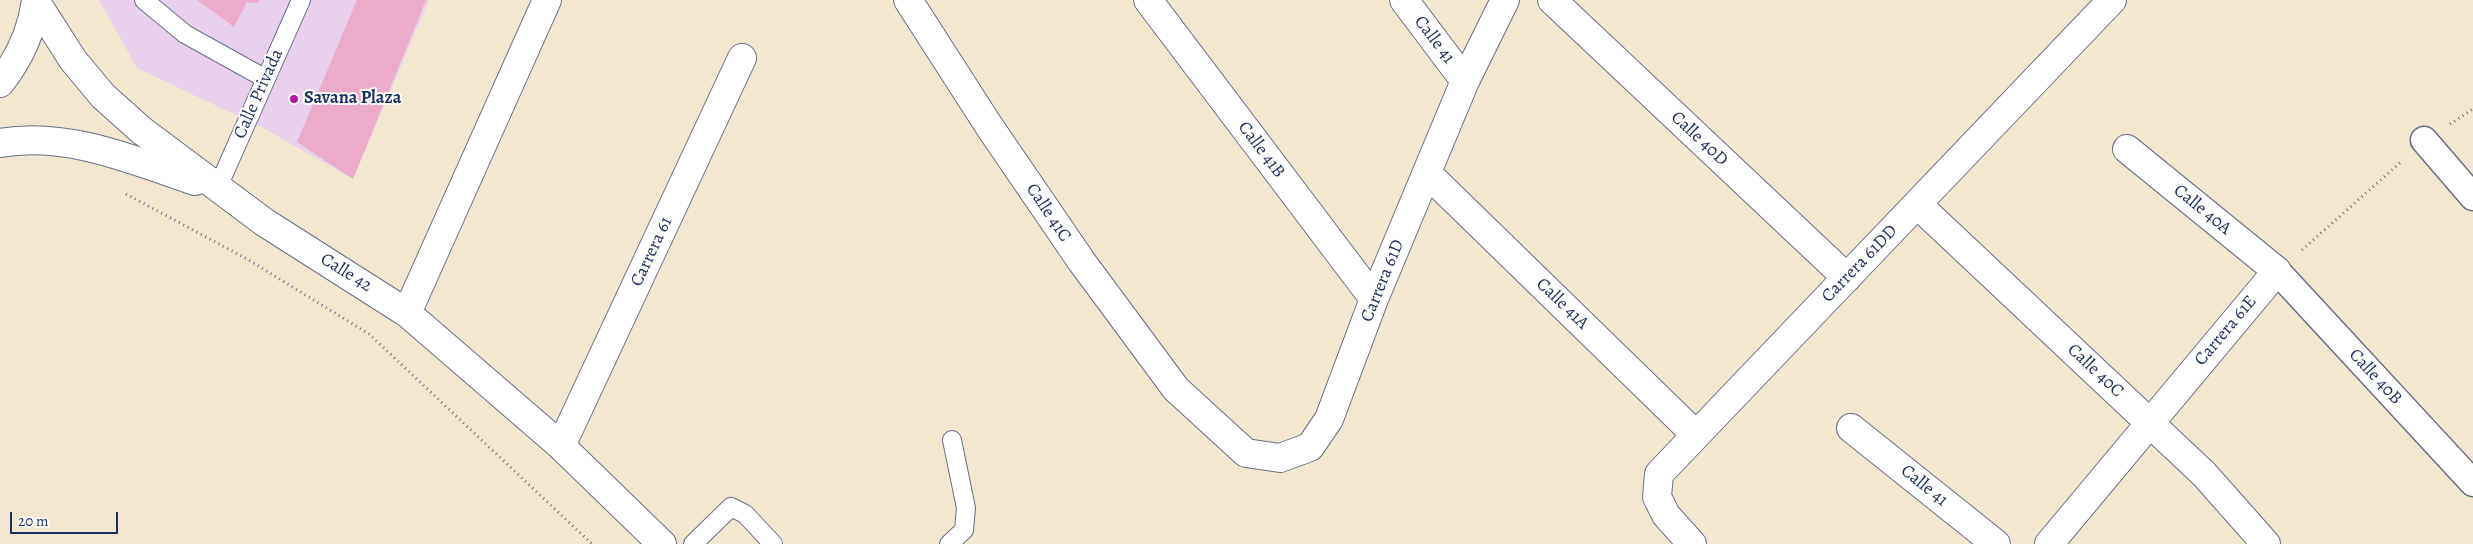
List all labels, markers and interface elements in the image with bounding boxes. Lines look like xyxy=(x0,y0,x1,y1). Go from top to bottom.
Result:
street label: Calle 41 xyxy=(1409,12,1459,68)
street label: Calle Privada xyxy=(230,46,288,142)
place label: Savana Plaza xyxy=(304,88,401,110)
marker: Savana Plaza xyxy=(288,93,300,105)
street label: Calle 40D xyxy=(1666,107,1732,171)
street label: Calle 41B xyxy=(1233,117,1289,183)
street label: Calle 41C xyxy=(1021,180,1075,246)
street label: Calle 40A xyxy=(2169,180,2235,240)
street label: Carrera 61 xyxy=(626,214,678,290)
street label: Carrera 61DD xyxy=(1818,221,1902,307)
street label: Carrera 61D xyxy=(1357,237,1409,325)
street label: Calle 42 xyxy=(316,249,376,297)
street label: Calle 41A xyxy=(1531,274,1593,334)
street label: Carrera 61E xyxy=(2190,291,2262,371)
street label: Calle 40C xyxy=(2062,340,2128,402)
street label: Calle 40B xyxy=(2344,345,2406,409)
street label: Calle 41 xyxy=(1896,460,1952,512)
scale bar xyxy=(12,502,120,534)
text: 20 m xyxy=(18,511,49,531)

